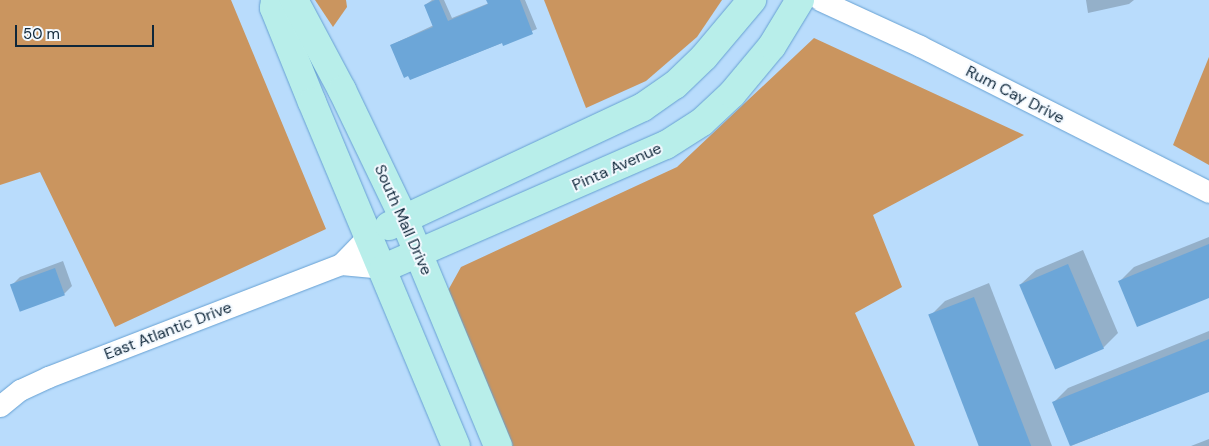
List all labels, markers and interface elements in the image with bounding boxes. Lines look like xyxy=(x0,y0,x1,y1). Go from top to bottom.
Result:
scale bar xyxy=(18,15,156,47)
text: 50 m xyxy=(23,24,60,44)
street label: Rum Cay Drive xyxy=(962,62,1068,128)
street label: Pinta Avenue xyxy=(569,139,665,195)
street label: South Mall Drive xyxy=(370,162,436,278)
street label: East Atlantic Drive xyxy=(102,298,234,364)

